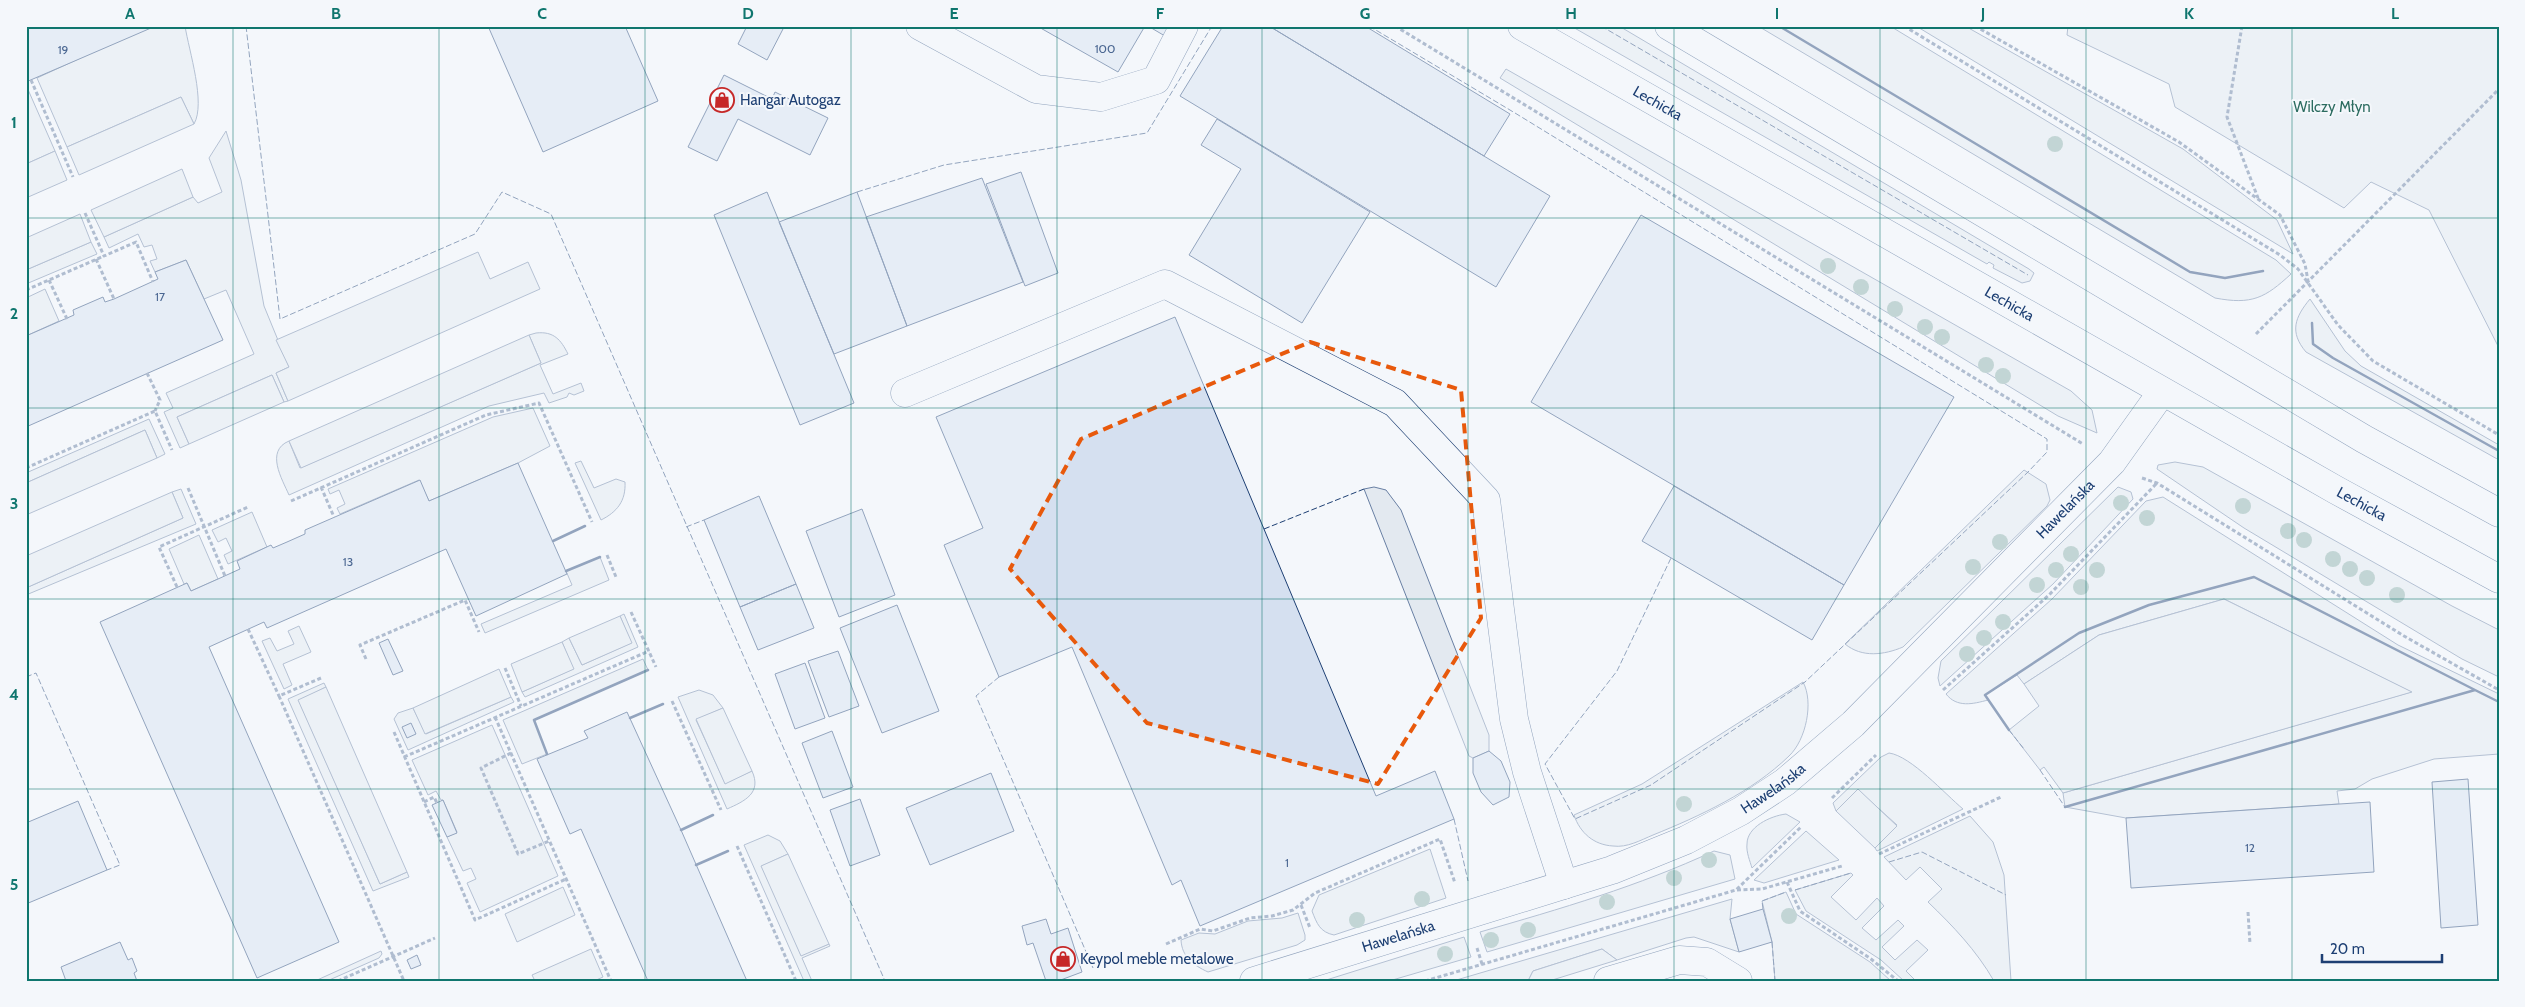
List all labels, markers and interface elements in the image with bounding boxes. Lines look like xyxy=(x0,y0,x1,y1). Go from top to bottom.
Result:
text: A xyxy=(125,4,135,23)
text: B xyxy=(331,4,341,23)
text: C xyxy=(537,4,547,23)
text: D xyxy=(742,4,754,23)
text: E xyxy=(949,4,959,23)
text: F xyxy=(1156,4,1165,23)
text: G xyxy=(1360,4,1370,23)
text: H xyxy=(1565,4,1577,23)
text: I xyxy=(1775,4,1779,23)
text: J xyxy=(1980,4,1985,23)
text: K xyxy=(2184,4,2194,23)
text: L xyxy=(2391,4,2399,23)
house number: 100 xyxy=(1095,41,1115,56)
house number: 19 xyxy=(58,42,69,57)
street label: Lechicka xyxy=(1630,82,1686,125)
shop icon: Hangar Autogaz xyxy=(709,87,735,113)
place label: Hangar Autogaz xyxy=(740,91,841,109)
park label: Wilczy Młyn xyxy=(2293,98,2371,116)
text: 1 xyxy=(11,113,17,132)
street label: Lechicka xyxy=(1982,283,2038,325)
house number: 17 xyxy=(155,289,165,304)
text: 2 xyxy=(10,304,18,323)
street label: Hawelańska xyxy=(2033,476,2099,542)
street label: Lechicka xyxy=(2334,483,2390,525)
text: 3 xyxy=(10,494,18,513)
house number: 13 xyxy=(343,554,353,569)
text: 4 xyxy=(9,685,19,704)
street label: Hawelańska xyxy=(1737,759,1810,818)
house number: 12 xyxy=(2245,840,2255,855)
house number: 1 xyxy=(1285,855,1289,870)
text: 5 xyxy=(10,875,18,894)
street label: Hawelańska xyxy=(1360,916,1438,956)
scale bar xyxy=(2322,932,2442,964)
text: 20 m xyxy=(2330,940,2365,958)
shop icon: Keypol meble metalowe xyxy=(1050,946,1076,972)
place label: Keypol meble metalowe xyxy=(1080,950,1234,968)

